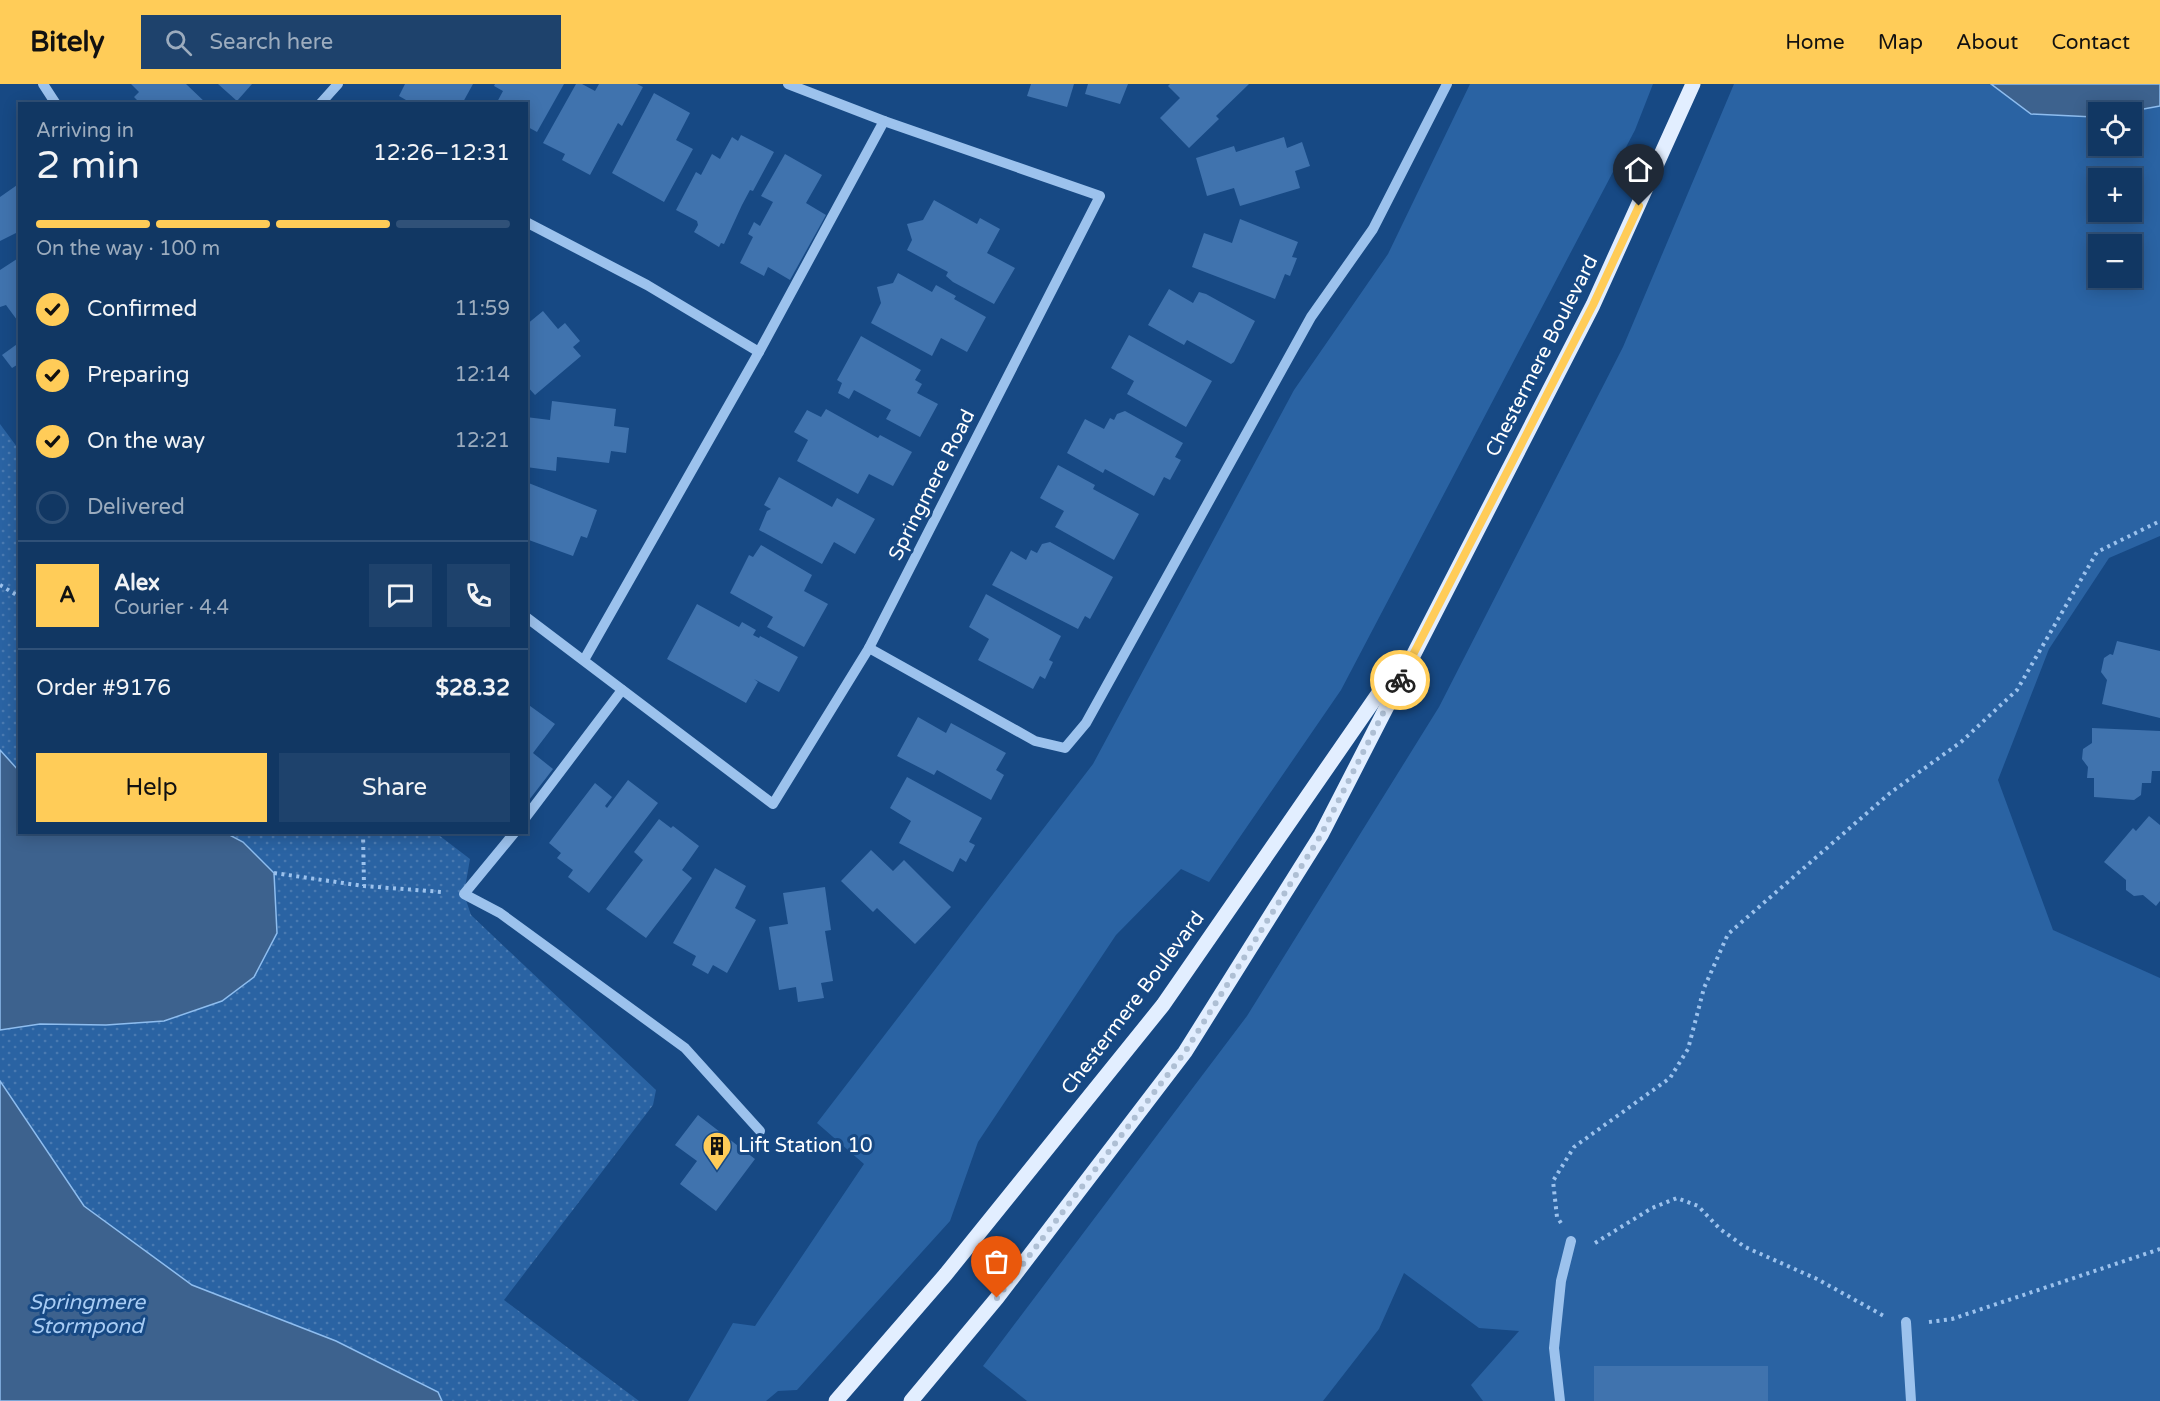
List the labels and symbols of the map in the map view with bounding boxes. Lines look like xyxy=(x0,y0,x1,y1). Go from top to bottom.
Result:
pin xyxy=(1613,144,1664,206)
street label: Chestermere Boulevard xyxy=(1481,251,1603,461)
street label: Springmere Road xyxy=(884,406,980,564)
courier xyxy=(1370,650,1430,710)
street label: Chestermere Boulevard xyxy=(1056,907,1210,1099)
building icon: Lift Station 10 xyxy=(701,1130,733,1172)
place label: Lift Station 10 xyxy=(738,1134,873,1158)
pin xyxy=(971,1236,1022,1298)
water label: Springmere Stormpond xyxy=(29,1290,146,1339)

